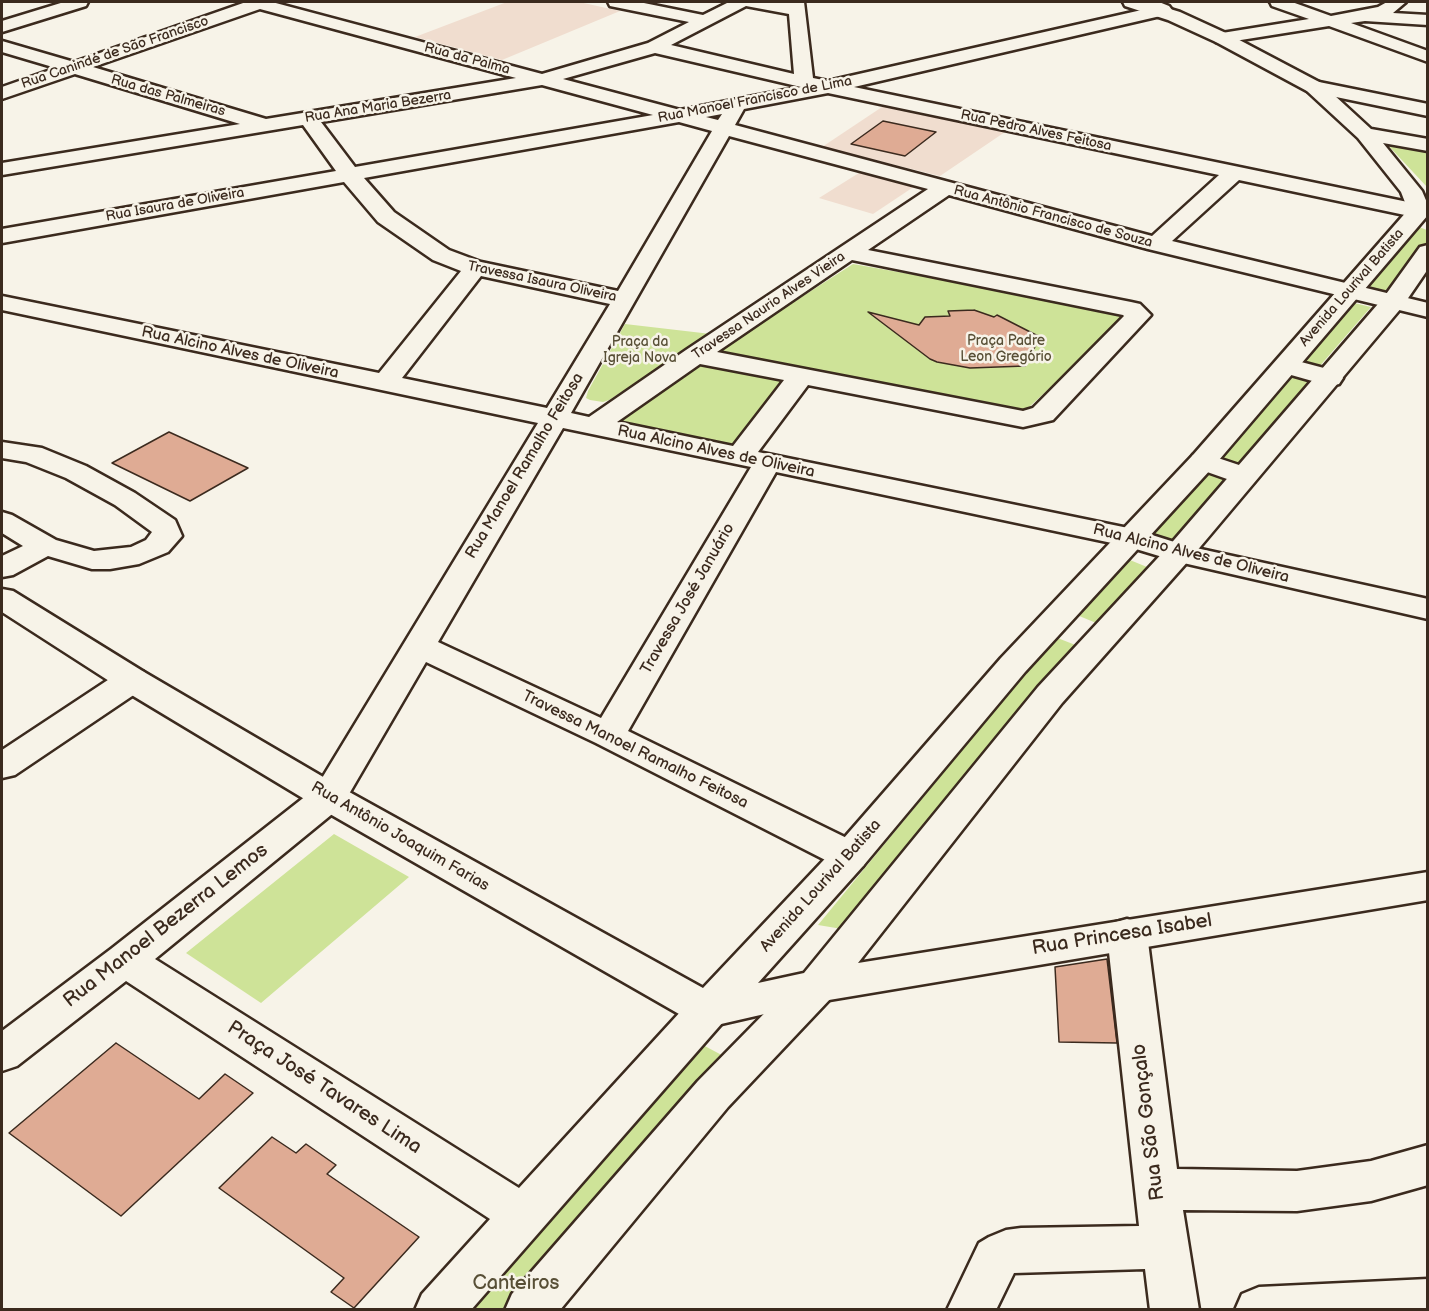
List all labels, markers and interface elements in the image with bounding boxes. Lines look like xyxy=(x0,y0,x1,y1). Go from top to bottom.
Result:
street label: Rua Canindé de São Francisco xyxy=(19,13,211,93)
street label: Rua da Palma xyxy=(422,40,512,78)
street label: Rua das Palmeiras xyxy=(109,72,227,120)
street label: Rua Manoel Francisco de Lima xyxy=(657,73,853,127)
street label: Rua Ana Maria Bezerra xyxy=(304,87,452,127)
street label: Rua Pedro Alves Feitosa xyxy=(959,107,1113,155)
street label: Rua Antônio Francisco de Souza xyxy=(952,182,1154,252)
street label: Rua Isaura de Oliveira xyxy=(104,185,246,225)
street label: Avenida Lourival Batista xyxy=(1296,226,1408,350)
street label: Travessa Naurio Alves Vieira xyxy=(689,249,849,363)
street label: Travessa Isaura Oliveira xyxy=(466,258,618,306)
street label: Rua Alcino Alves de Oliveira xyxy=(140,323,340,383)
park label: Praça Padre Leon Gregório xyxy=(960,333,1052,366)
park label: Praça da Igreja Nova xyxy=(603,334,677,366)
street label: Rua Manoel Ramalho Feitosa xyxy=(462,370,588,562)
street label: Rua Alcino Alves de Oliveira xyxy=(616,422,816,482)
street label: Travessa José Januário xyxy=(637,520,739,678)
street label: Rua Alcino Alves de Oliveira xyxy=(1091,520,1291,588)
street label: Travessa Manoel Ramalho Feitosa xyxy=(519,687,751,813)
street label: Rua Antônio Joaquim Farias xyxy=(308,778,492,896)
street label: Avenida Lourival Batista xyxy=(756,816,886,956)
street label: Rua Manoel Bezerra Lemos xyxy=(59,839,273,1013)
street label: Rua Princesa Isabel xyxy=(1030,909,1214,961)
street label: Praça José Tavares Lima xyxy=(222,1016,426,1160)
street label: Rua São Gonçalo xyxy=(1127,1042,1171,1202)
park label: Canteiros xyxy=(473,1272,559,1296)

